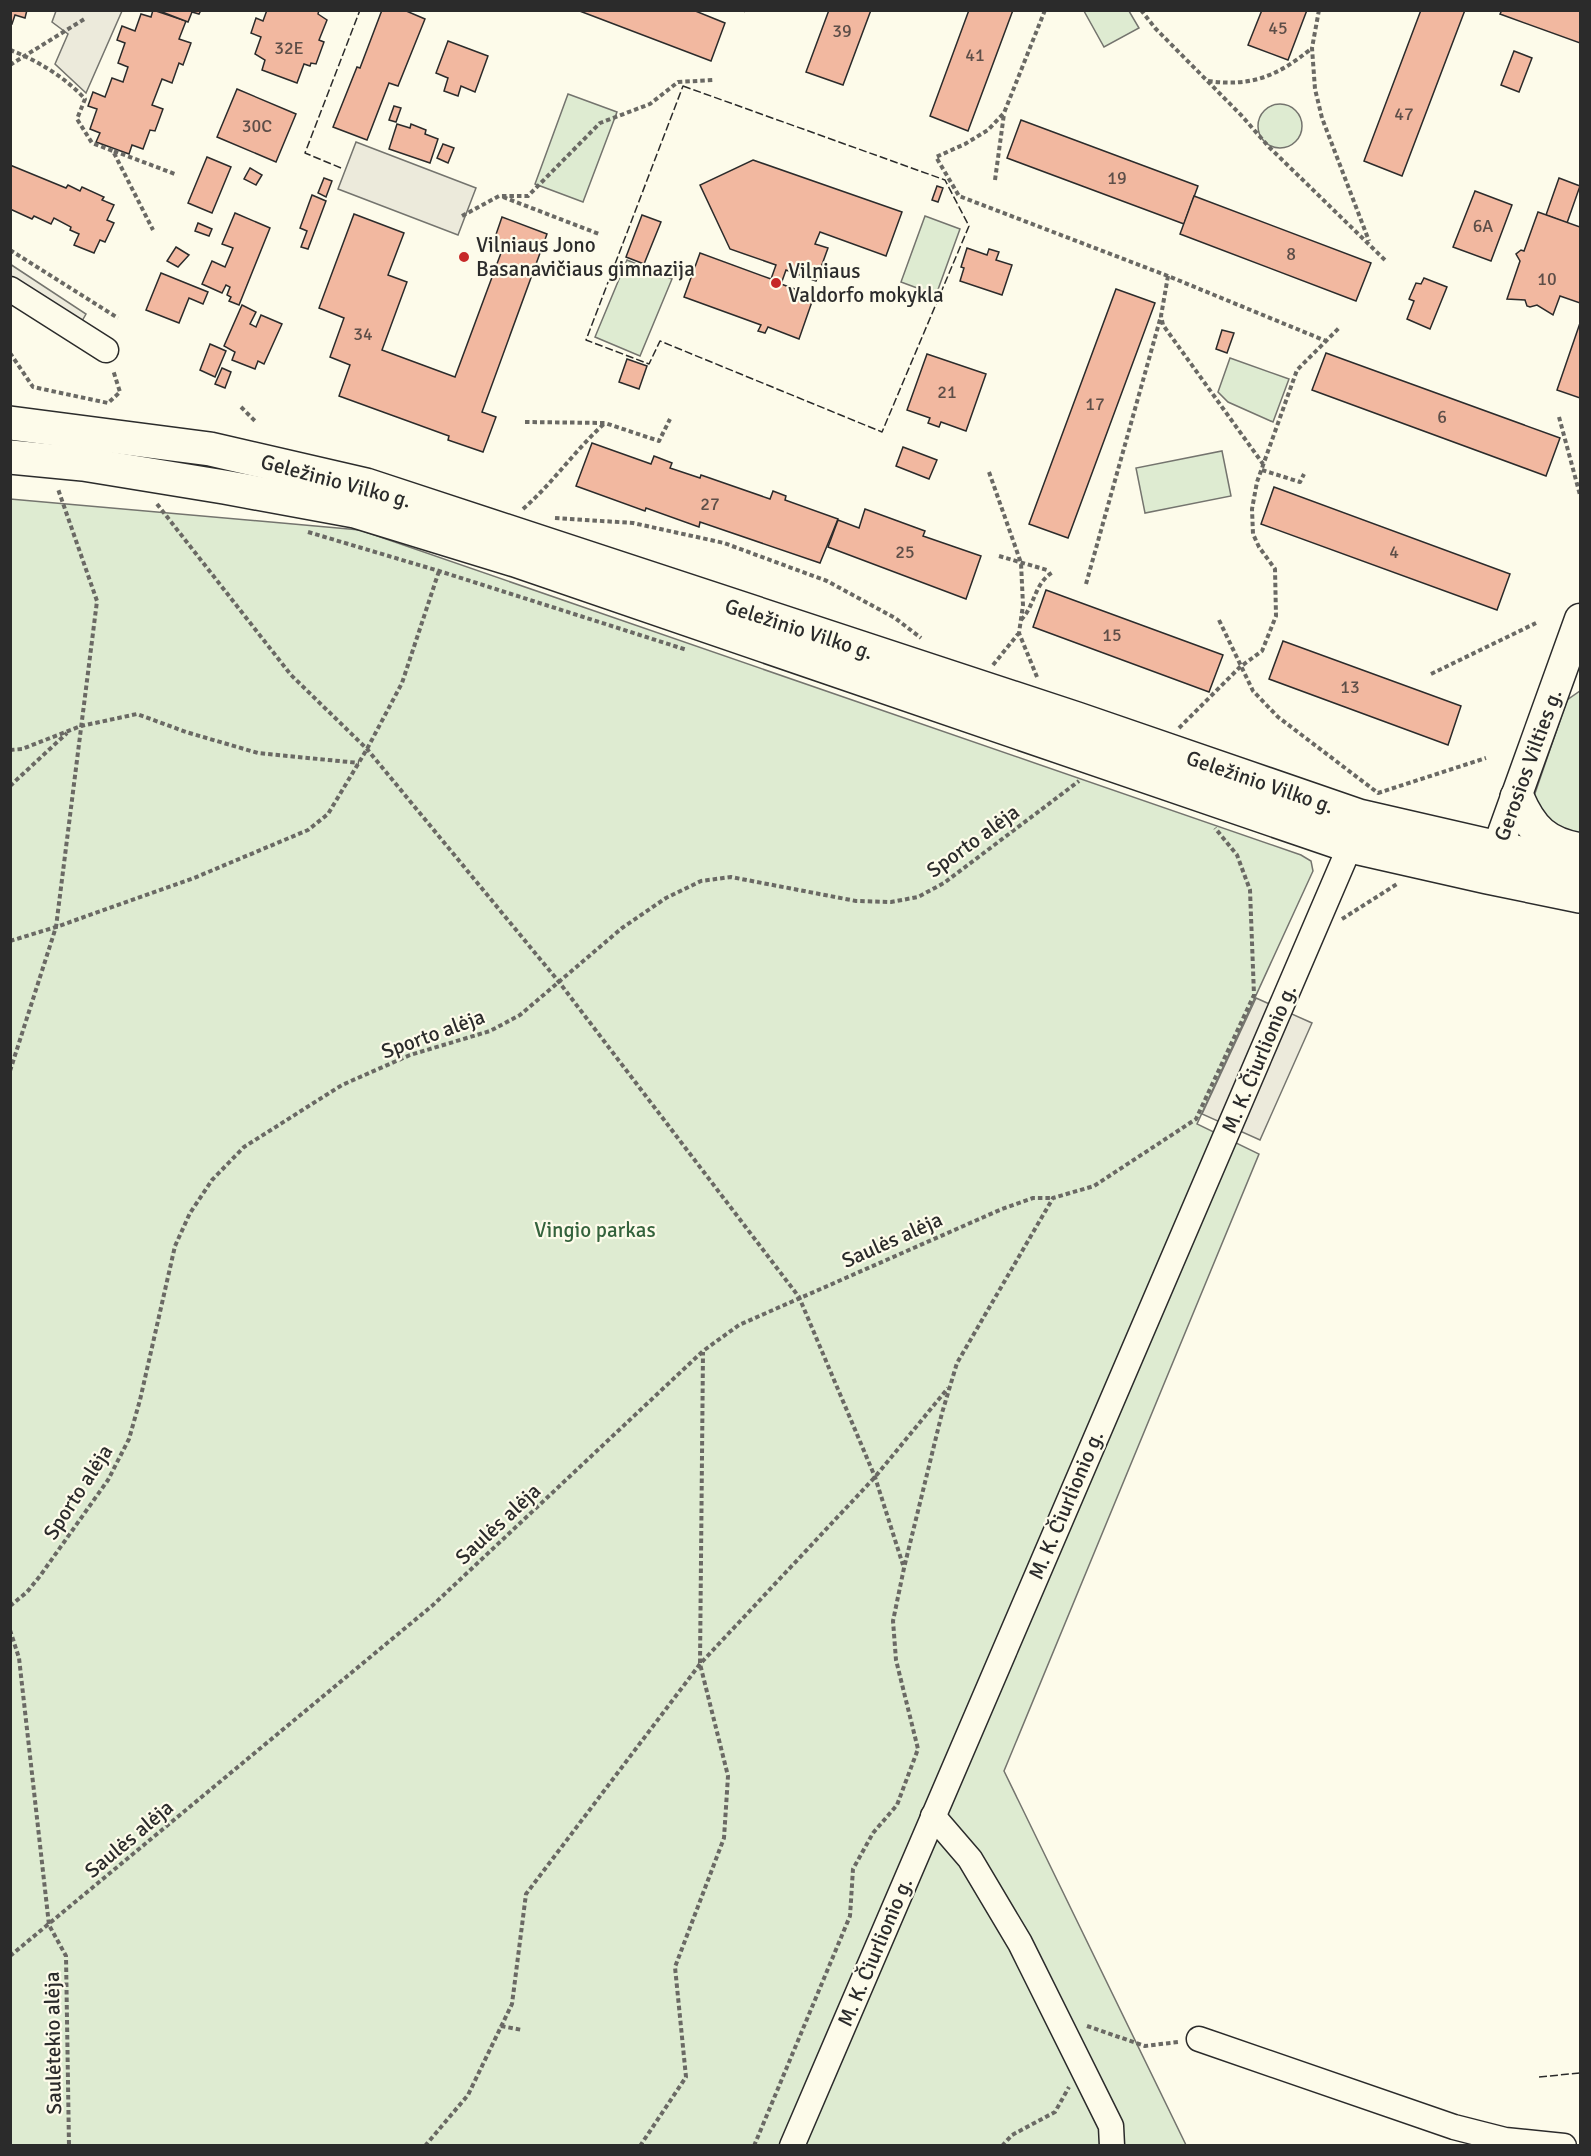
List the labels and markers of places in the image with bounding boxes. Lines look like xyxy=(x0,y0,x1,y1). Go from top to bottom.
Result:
place label: Vilniaus Jono Basanavičiaus gimnazija xyxy=(476,232,695,282)
marker: Vilniaus Jono Basanavičiaus gimnazija xyxy=(457,250,471,264)
place label: Vilniaus Valdorfo mokykla xyxy=(788,258,944,308)
marker: Vilniaus Valdorfo mokykla xyxy=(769,276,783,290)

